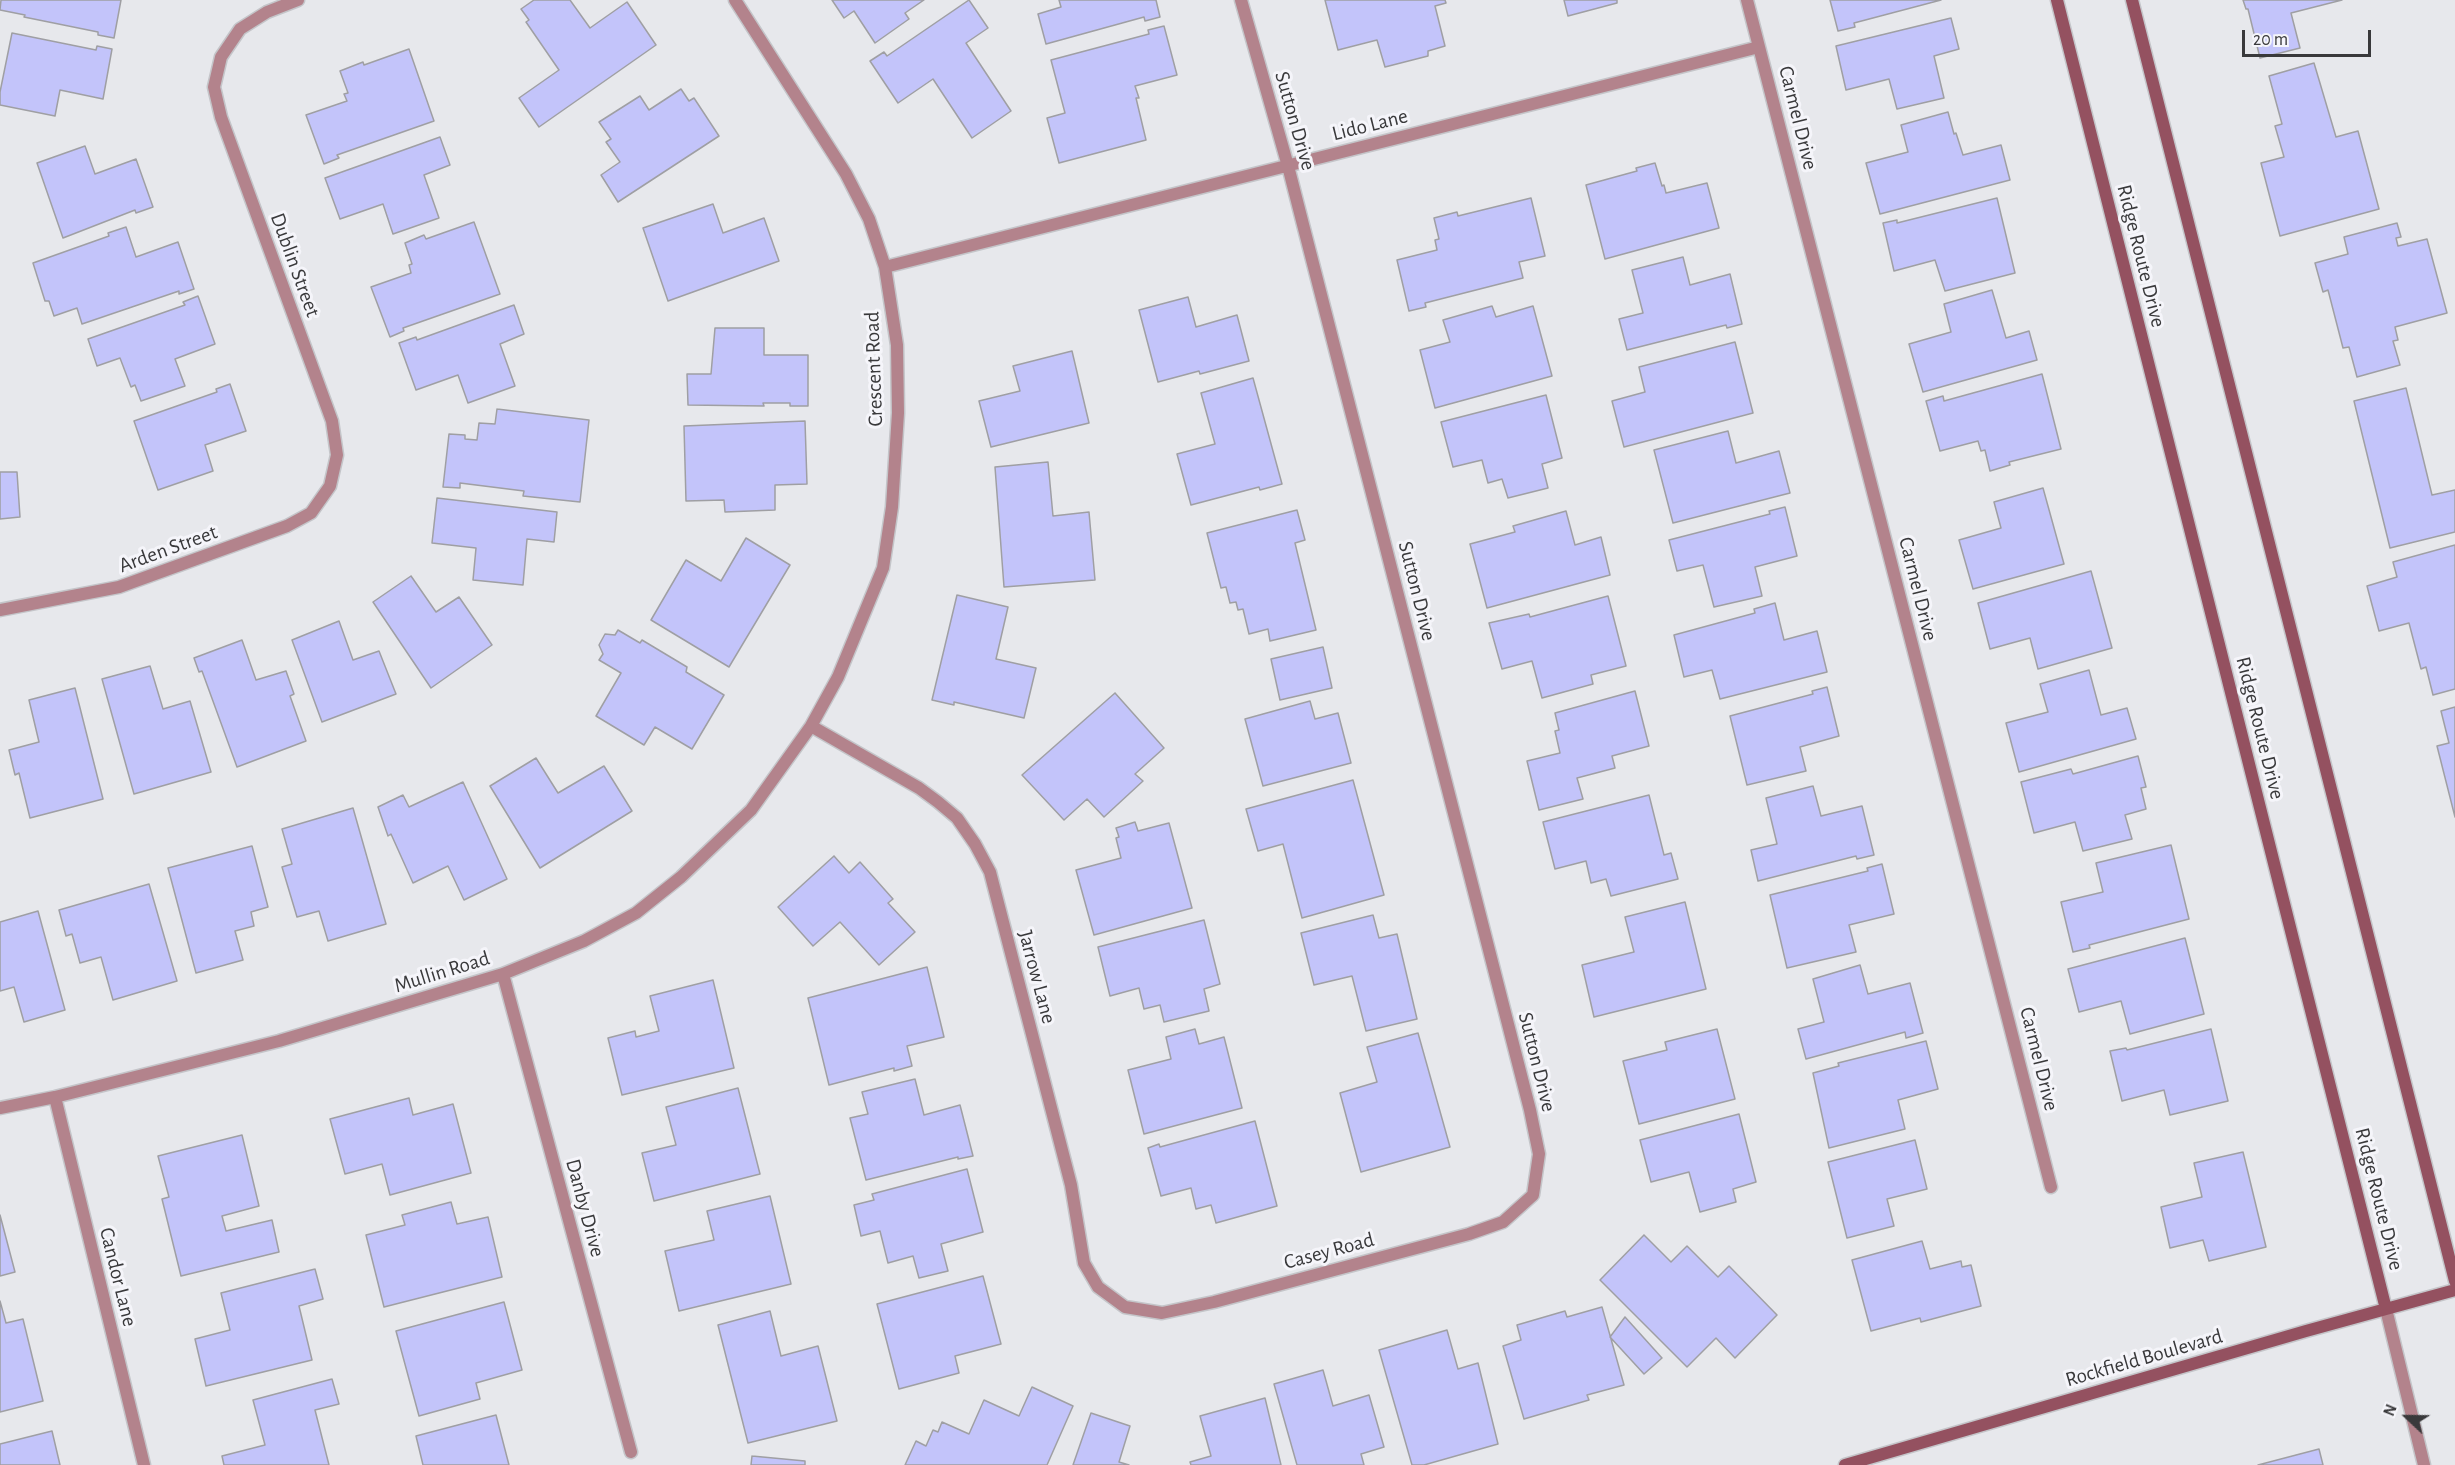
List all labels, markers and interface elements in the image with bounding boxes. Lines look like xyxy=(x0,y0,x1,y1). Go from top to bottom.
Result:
scale bar xyxy=(2245,18,2374,56)
text: 20 m xyxy=(2253,31,2288,49)
street label: Carmel Drive xyxy=(1773,64,1823,172)
street label: Sutton Drive xyxy=(1269,69,1321,173)
street label: Lido Lane xyxy=(1329,103,1411,147)
street label: Ridge Route Drive xyxy=(2111,182,2171,330)
street label: Dublin Street xyxy=(265,209,325,321)
street label: Crescent Road xyxy=(859,311,889,427)
street label: Arden Street xyxy=(115,520,221,578)
street label: Carmel Drive xyxy=(1893,535,1943,643)
street label: Sutton Drive xyxy=(1392,539,1442,643)
street label: Ridge Route Drive xyxy=(2230,654,2290,802)
street label: Jarrow Lane xyxy=(1012,928,1062,1026)
street label: Mullin Road xyxy=(391,946,493,998)
street label: Carmel Drive xyxy=(2014,1005,2064,1113)
street label: Sutton Drive xyxy=(1512,1010,1562,1114)
street label: Ridge Route Drive xyxy=(2349,1125,2409,1273)
street label: Danby Drive xyxy=(560,1156,610,1260)
street label: Candor Lane xyxy=(94,1225,142,1329)
street label: Casey Road xyxy=(1281,1227,1377,1275)
street label: Rockfield Boulevard xyxy=(2062,1324,2226,1392)
north arrow xyxy=(2377,1387,2437,1447)
text: N xyxy=(2381,1402,2400,1418)

